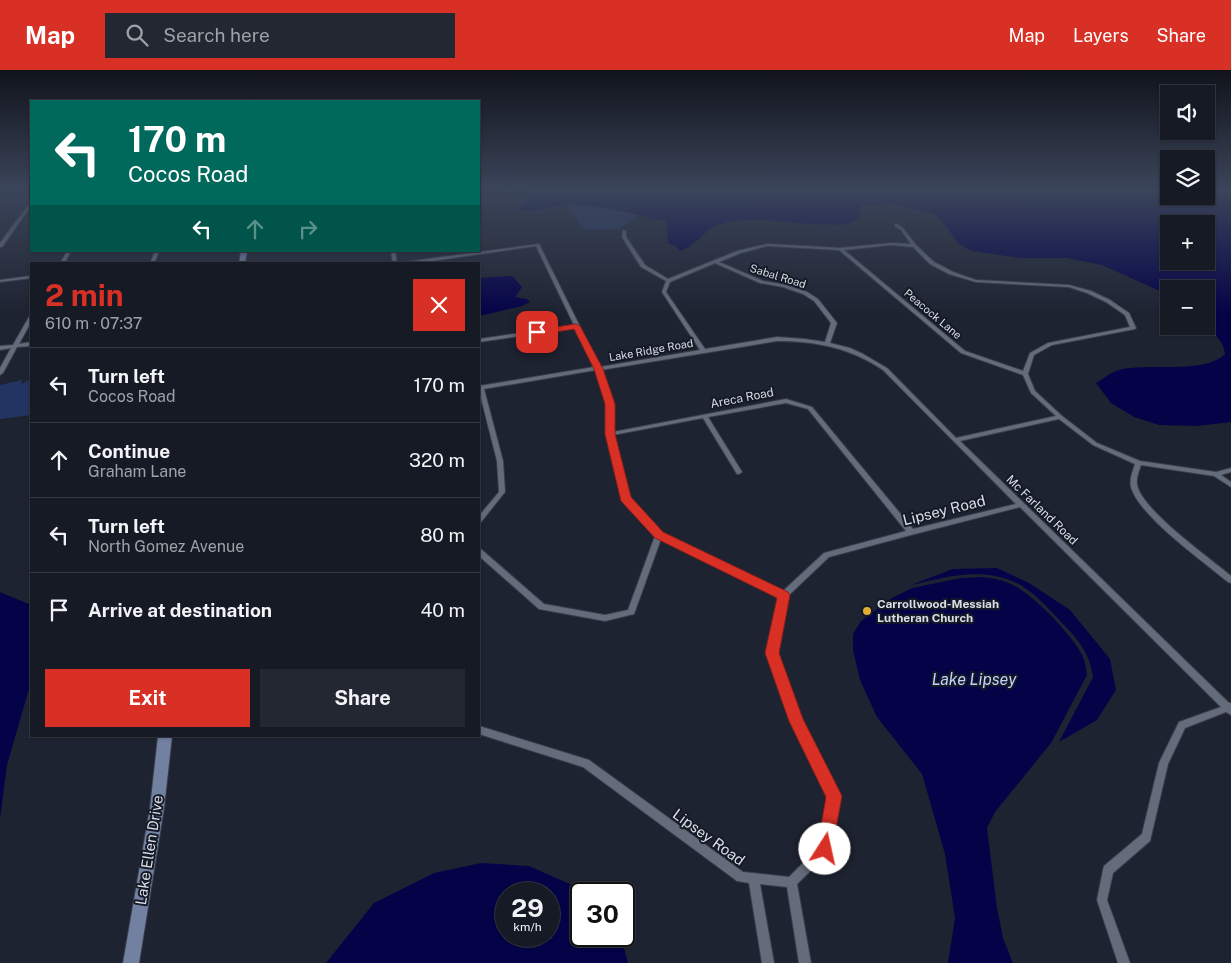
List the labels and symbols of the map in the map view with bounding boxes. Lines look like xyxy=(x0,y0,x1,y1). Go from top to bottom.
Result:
street label: Sabal Road xyxy=(748,262,808,290)
street label: Peacock Lane xyxy=(902,287,964,341)
pin xyxy=(516,311,558,353)
street label: Lake Ridge Road xyxy=(608,337,694,363)
street label: Areca Road xyxy=(709,385,775,411)
street label: Mc Farland Road xyxy=(1003,472,1081,548)
street label: Lipsey Road xyxy=(901,492,987,528)
place label: Carrollwood-Messiah Lutheran Church xyxy=(877,597,999,625)
marker: Carrollwood-Messiah Lutheran Church xyxy=(861,605,873,617)
water label: Lake Lipsey xyxy=(932,670,1017,689)
street label: Lake Ellen Drive xyxy=(132,794,166,906)
street label: Lipsey Road xyxy=(670,805,748,869)
position arrow xyxy=(798,822,850,874)
speed limit sign: 30 xyxy=(570,882,635,947)

